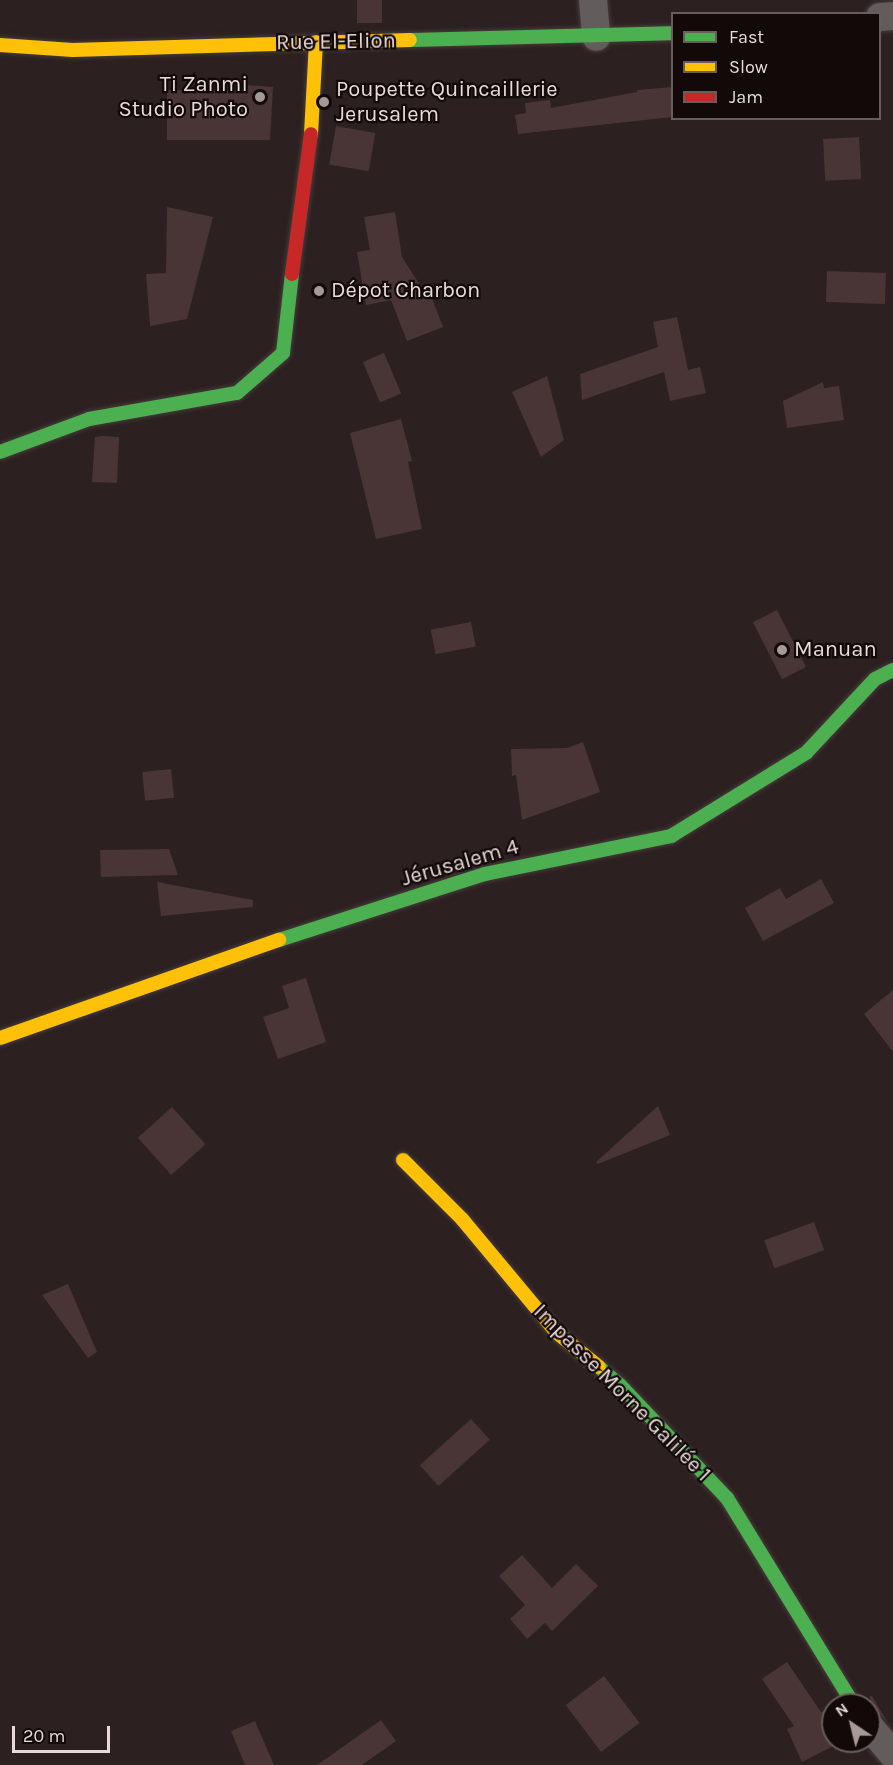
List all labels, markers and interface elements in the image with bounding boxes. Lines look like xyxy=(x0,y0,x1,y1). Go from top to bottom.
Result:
legend xyxy=(671,12,881,120)
text: Fast xyxy=(729,26,764,48)
street label: Rue El-Elion xyxy=(276,28,396,56)
text: Slow xyxy=(729,56,768,78)
place label: Ti Zanmi Studio Photo xyxy=(118,71,248,122)
place label: Poupette Quincaillerie Jerusalem xyxy=(336,76,558,128)
text: Jam xyxy=(729,86,763,108)
marker: Ti Zanmi Studio Photo xyxy=(253,90,267,104)
marker: Poupette Quincaillerie Jerusalem xyxy=(317,95,331,109)
place label: Dépot Charbon xyxy=(331,278,480,304)
marker: Dépot Charbon xyxy=(312,284,326,298)
place label: Manuan xyxy=(794,637,877,663)
marker: Manuan xyxy=(775,643,789,657)
street label: Jérusalem 4 xyxy=(398,834,522,892)
street label: Impasse Morne Galilée 1 xyxy=(528,1299,716,1487)
north arrow xyxy=(821,1693,881,1753)
text: N xyxy=(831,1698,852,1721)
scale bar xyxy=(15,1714,112,1752)
text: 20 m xyxy=(23,1725,65,1747)

